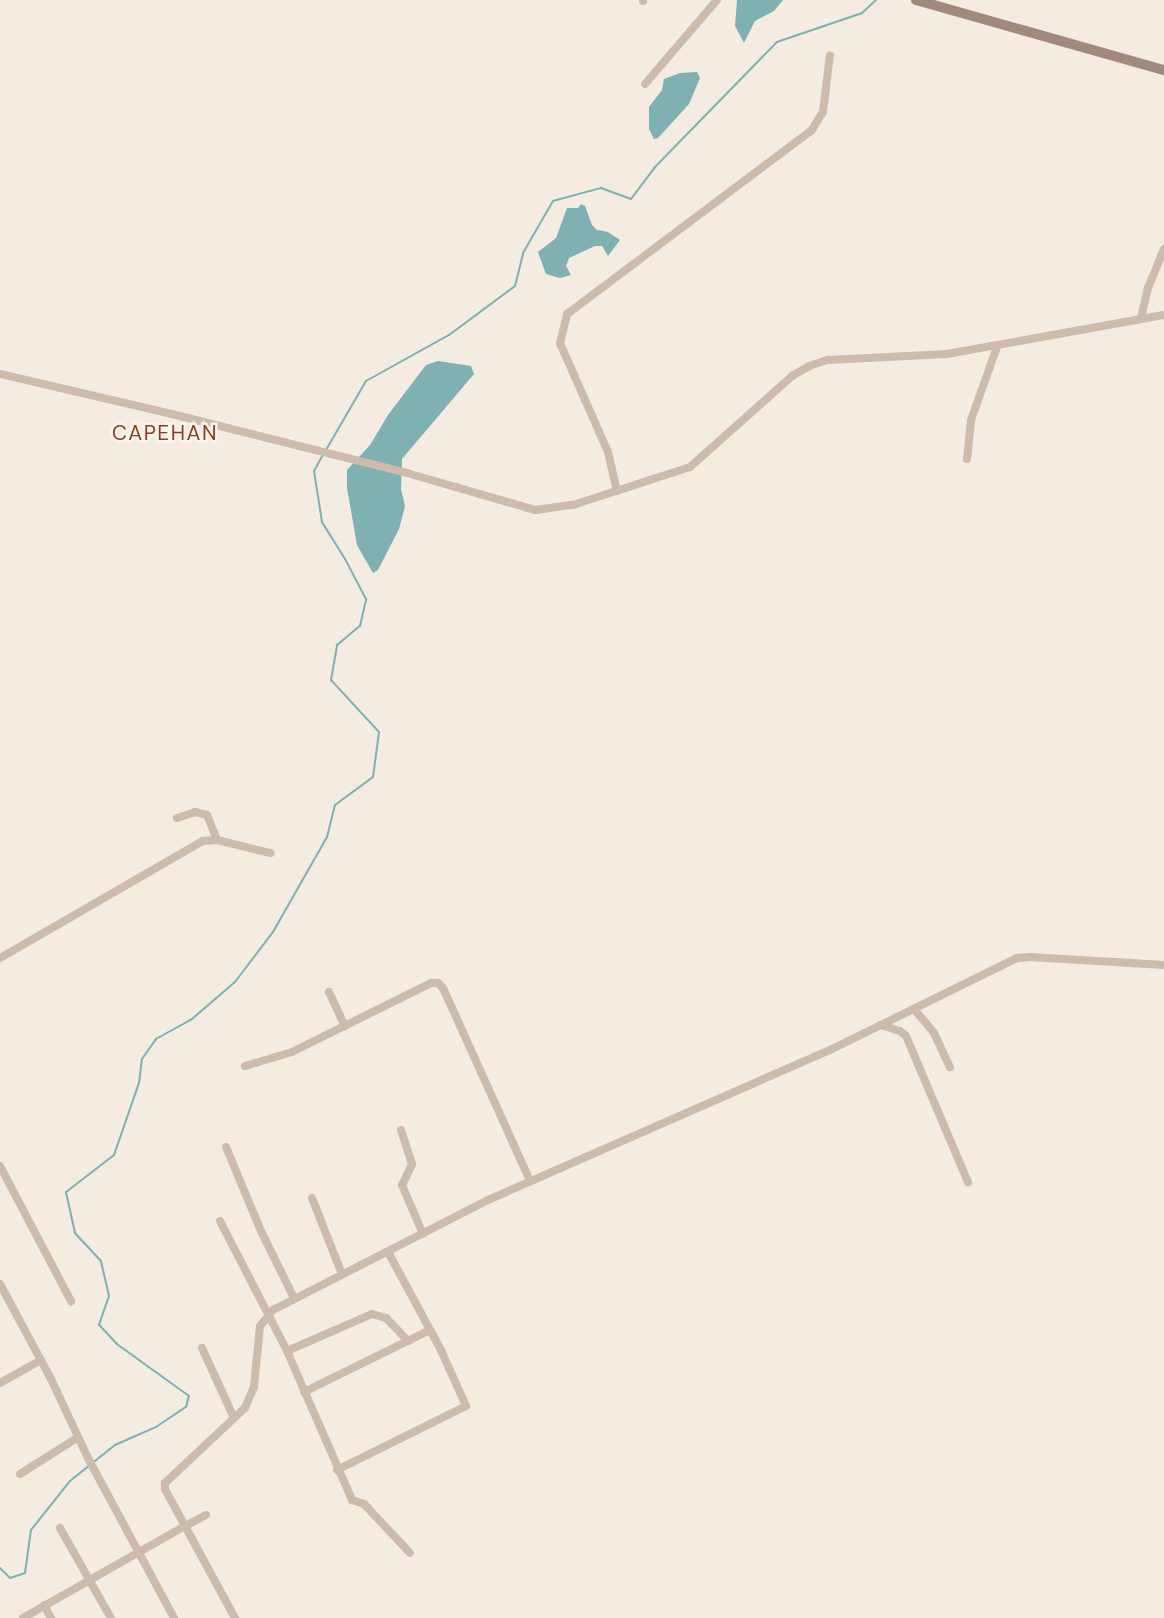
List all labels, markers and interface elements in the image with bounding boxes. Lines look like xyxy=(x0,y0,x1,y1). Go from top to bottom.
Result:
district label: CAPEHAN xyxy=(112,420,218,446)

